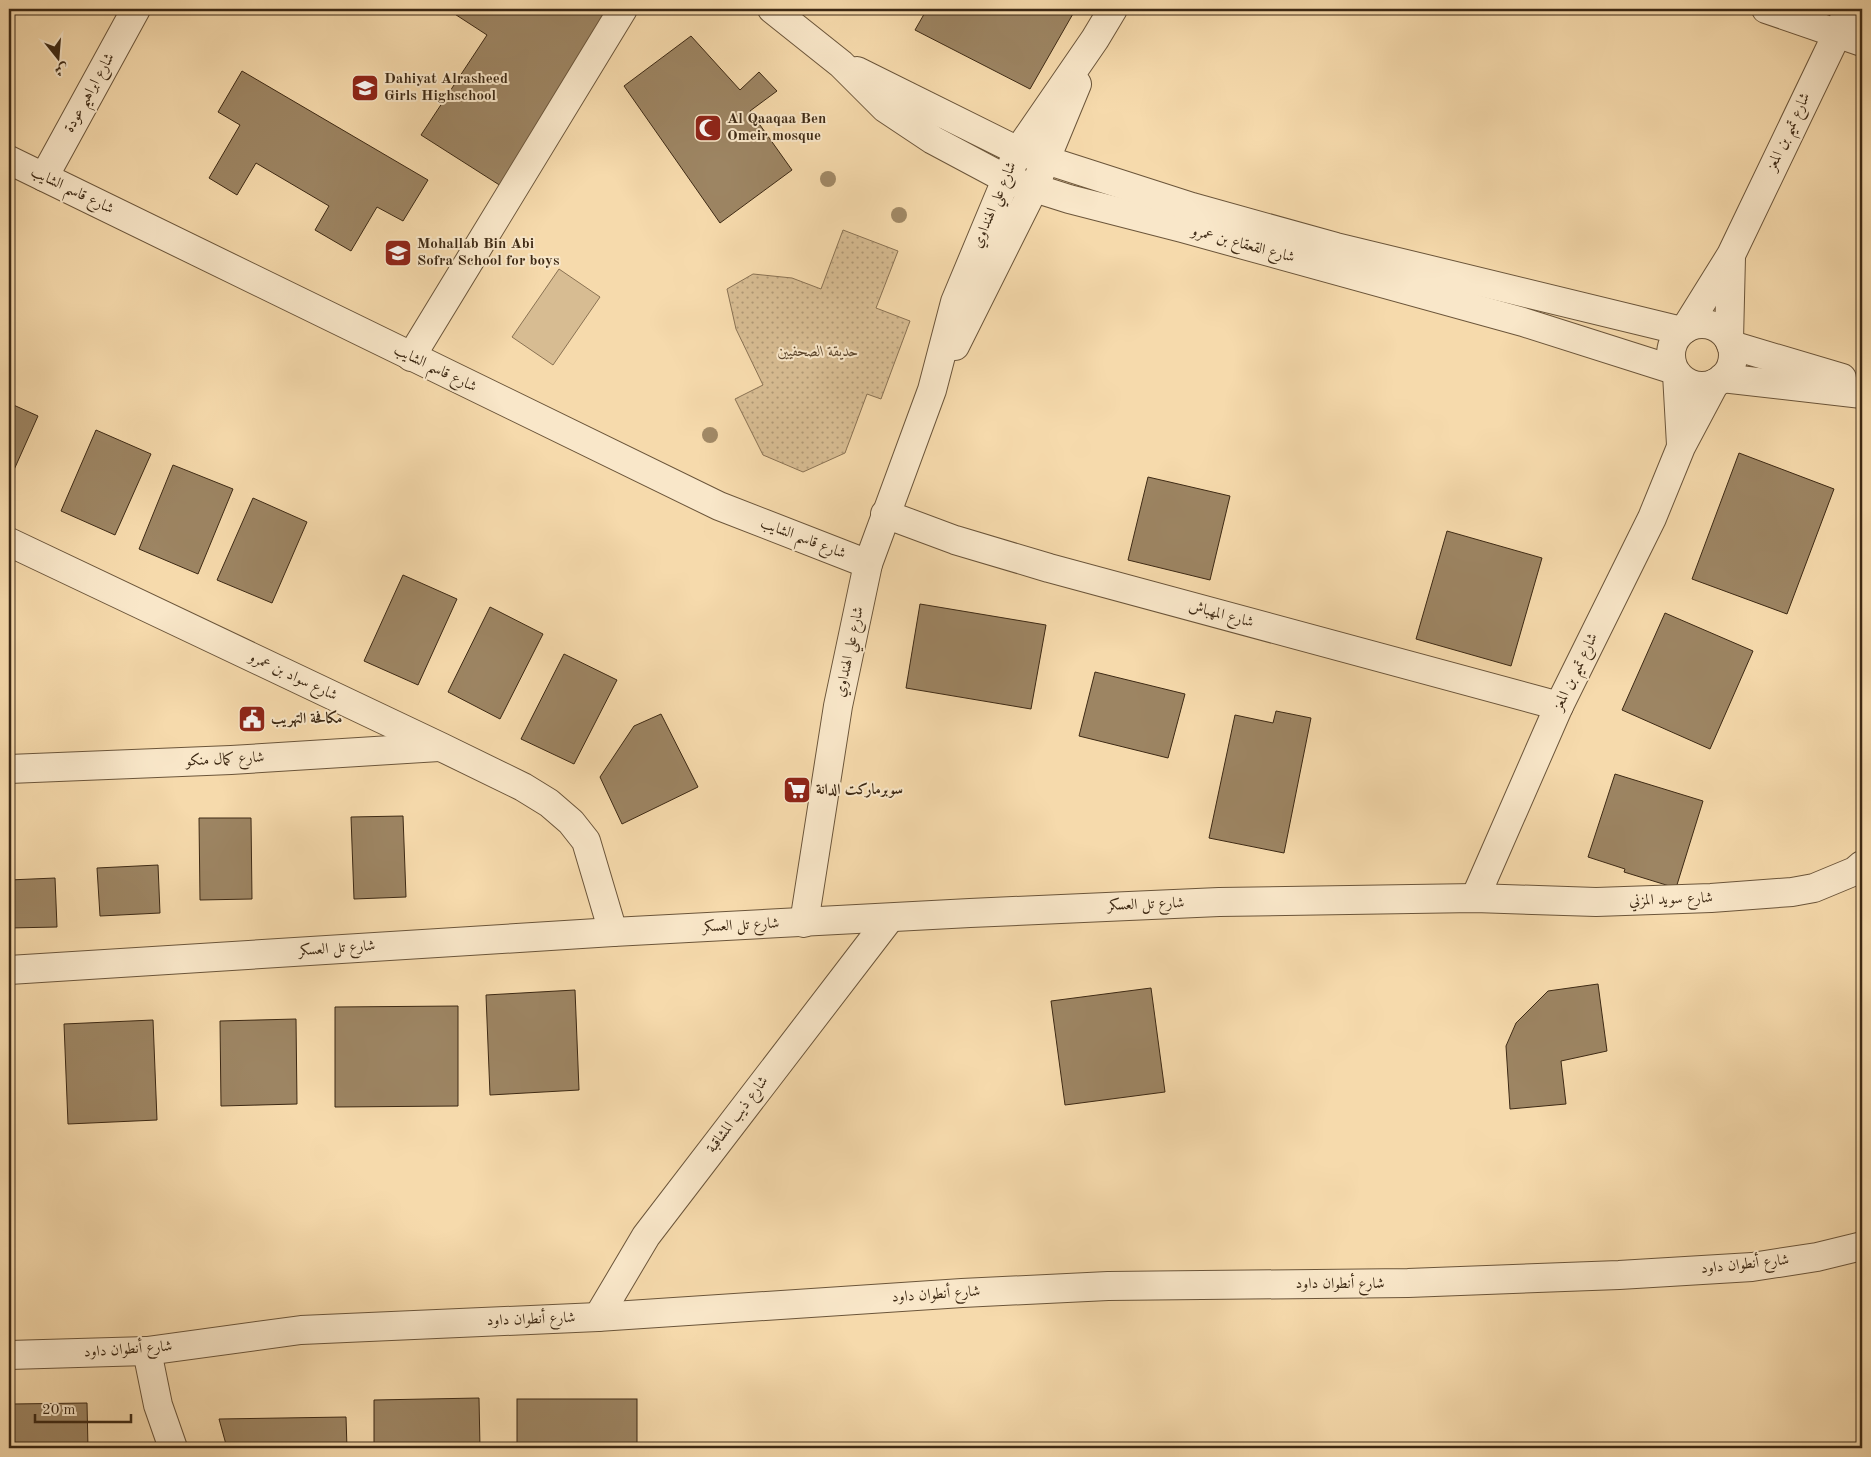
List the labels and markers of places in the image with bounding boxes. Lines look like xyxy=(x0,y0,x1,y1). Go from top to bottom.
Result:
place label: Dahiyat Alrasheed Girls Highschool xyxy=(384,72,508,104)
school or university icon: Dahiyat Alrasheed Girls Highschool xyxy=(350,73,380,103)
place label: Al Qaaqaa Ben Omeir mosque xyxy=(727,112,826,144)
mosque icon: Al Qaaqaa Ben Omeir mosque xyxy=(693,113,723,143)
place label: Mohallab Bin Abi Sofra School for boys xyxy=(417,237,559,269)
school or university icon: Mohallab Bin Abi Sofra School for boys xyxy=(383,238,413,268)
public building icon: مكافحة التهريب xyxy=(237,704,267,734)
place label: مكافحة التهريب xyxy=(271,709,343,728)
supermarket icon: سوبرماركت الدانة xyxy=(782,775,812,805)
place label: سوبرماركت الدانة xyxy=(816,782,903,798)

